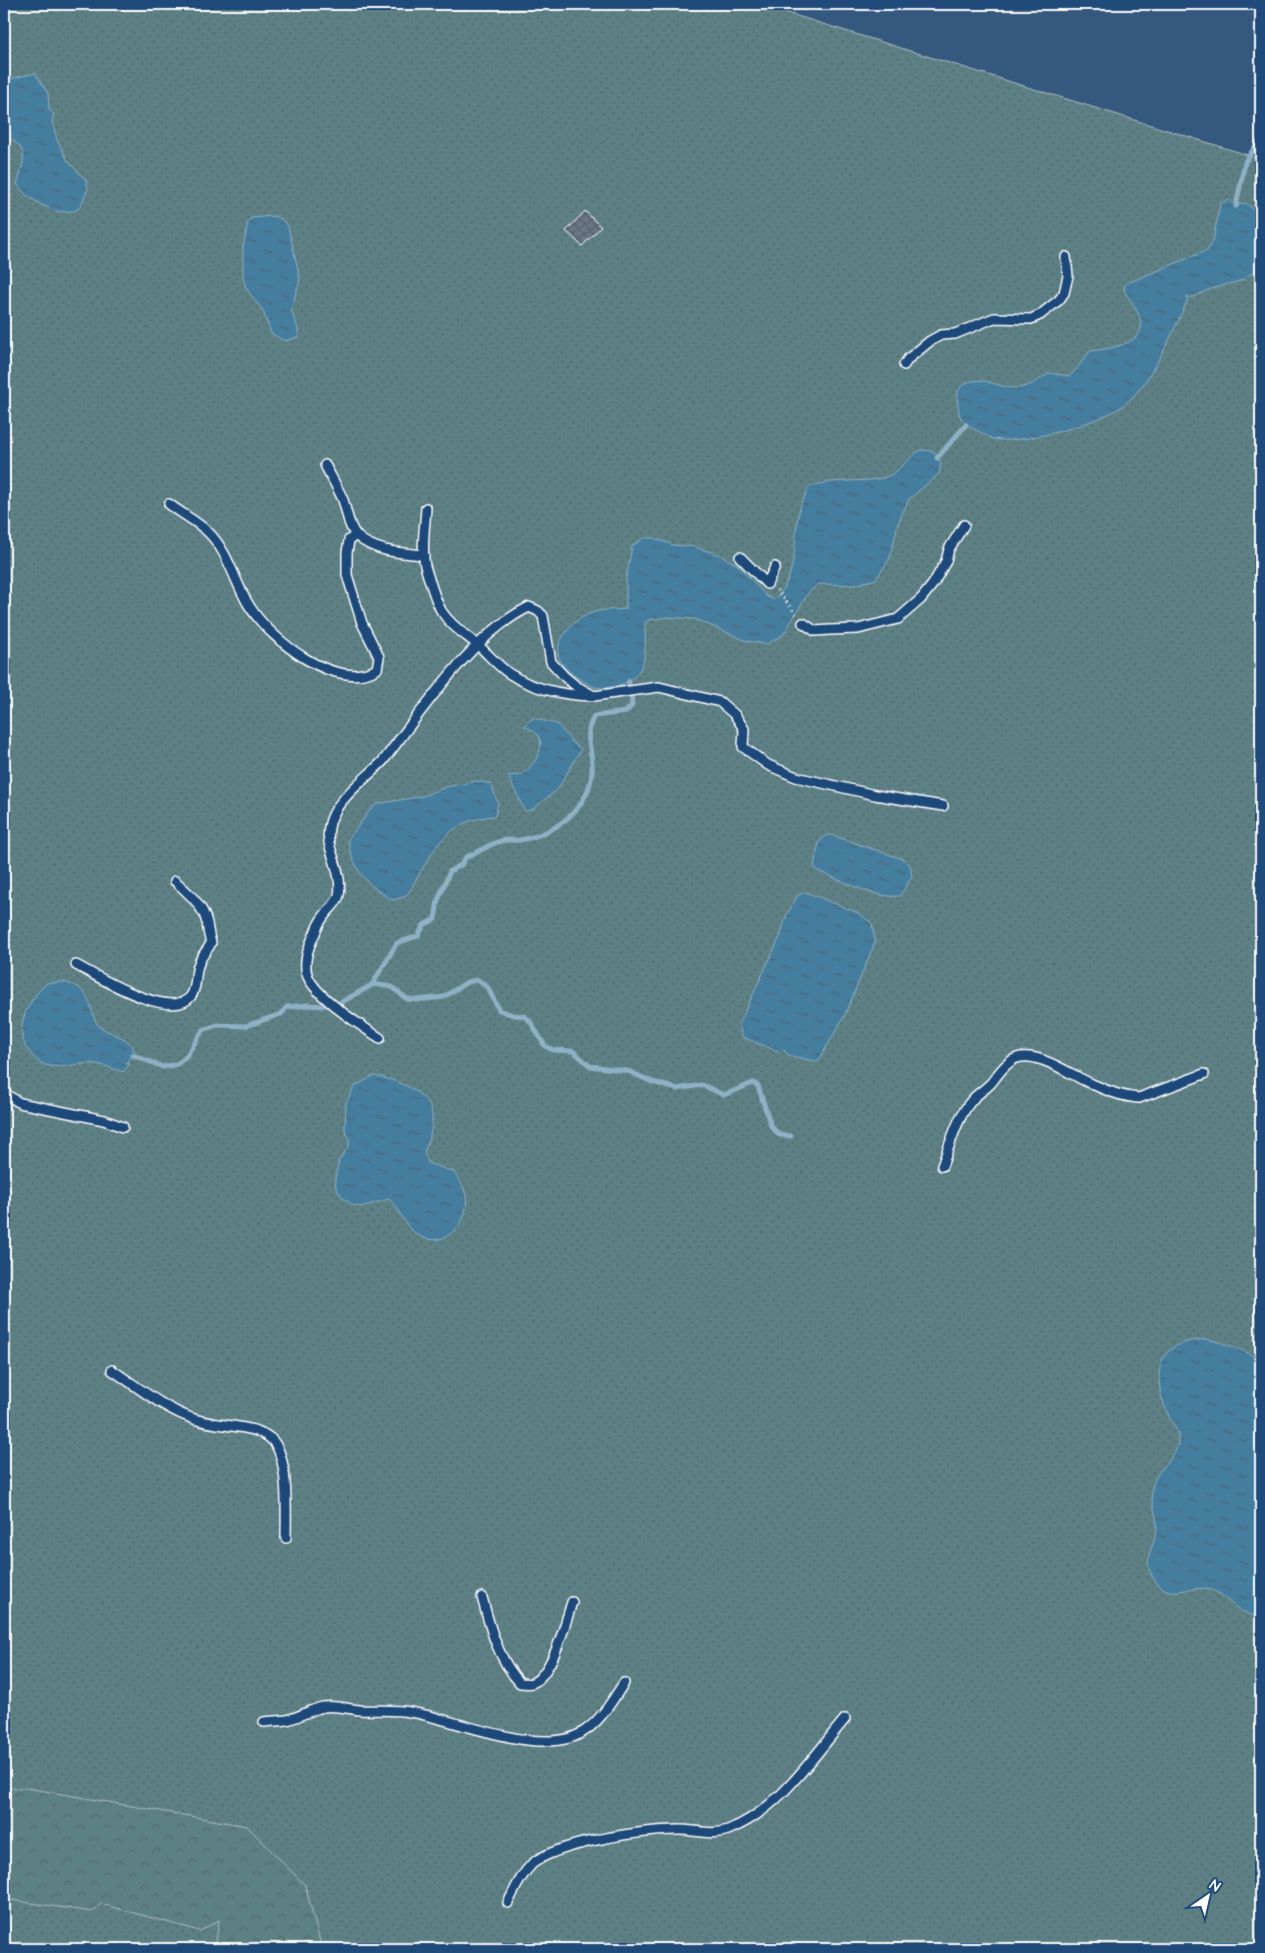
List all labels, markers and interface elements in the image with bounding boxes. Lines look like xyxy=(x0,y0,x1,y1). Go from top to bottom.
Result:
north arrow xyxy=(1182,1870,1232,1920)
text: N xyxy=(1205,1875,1224,1897)

